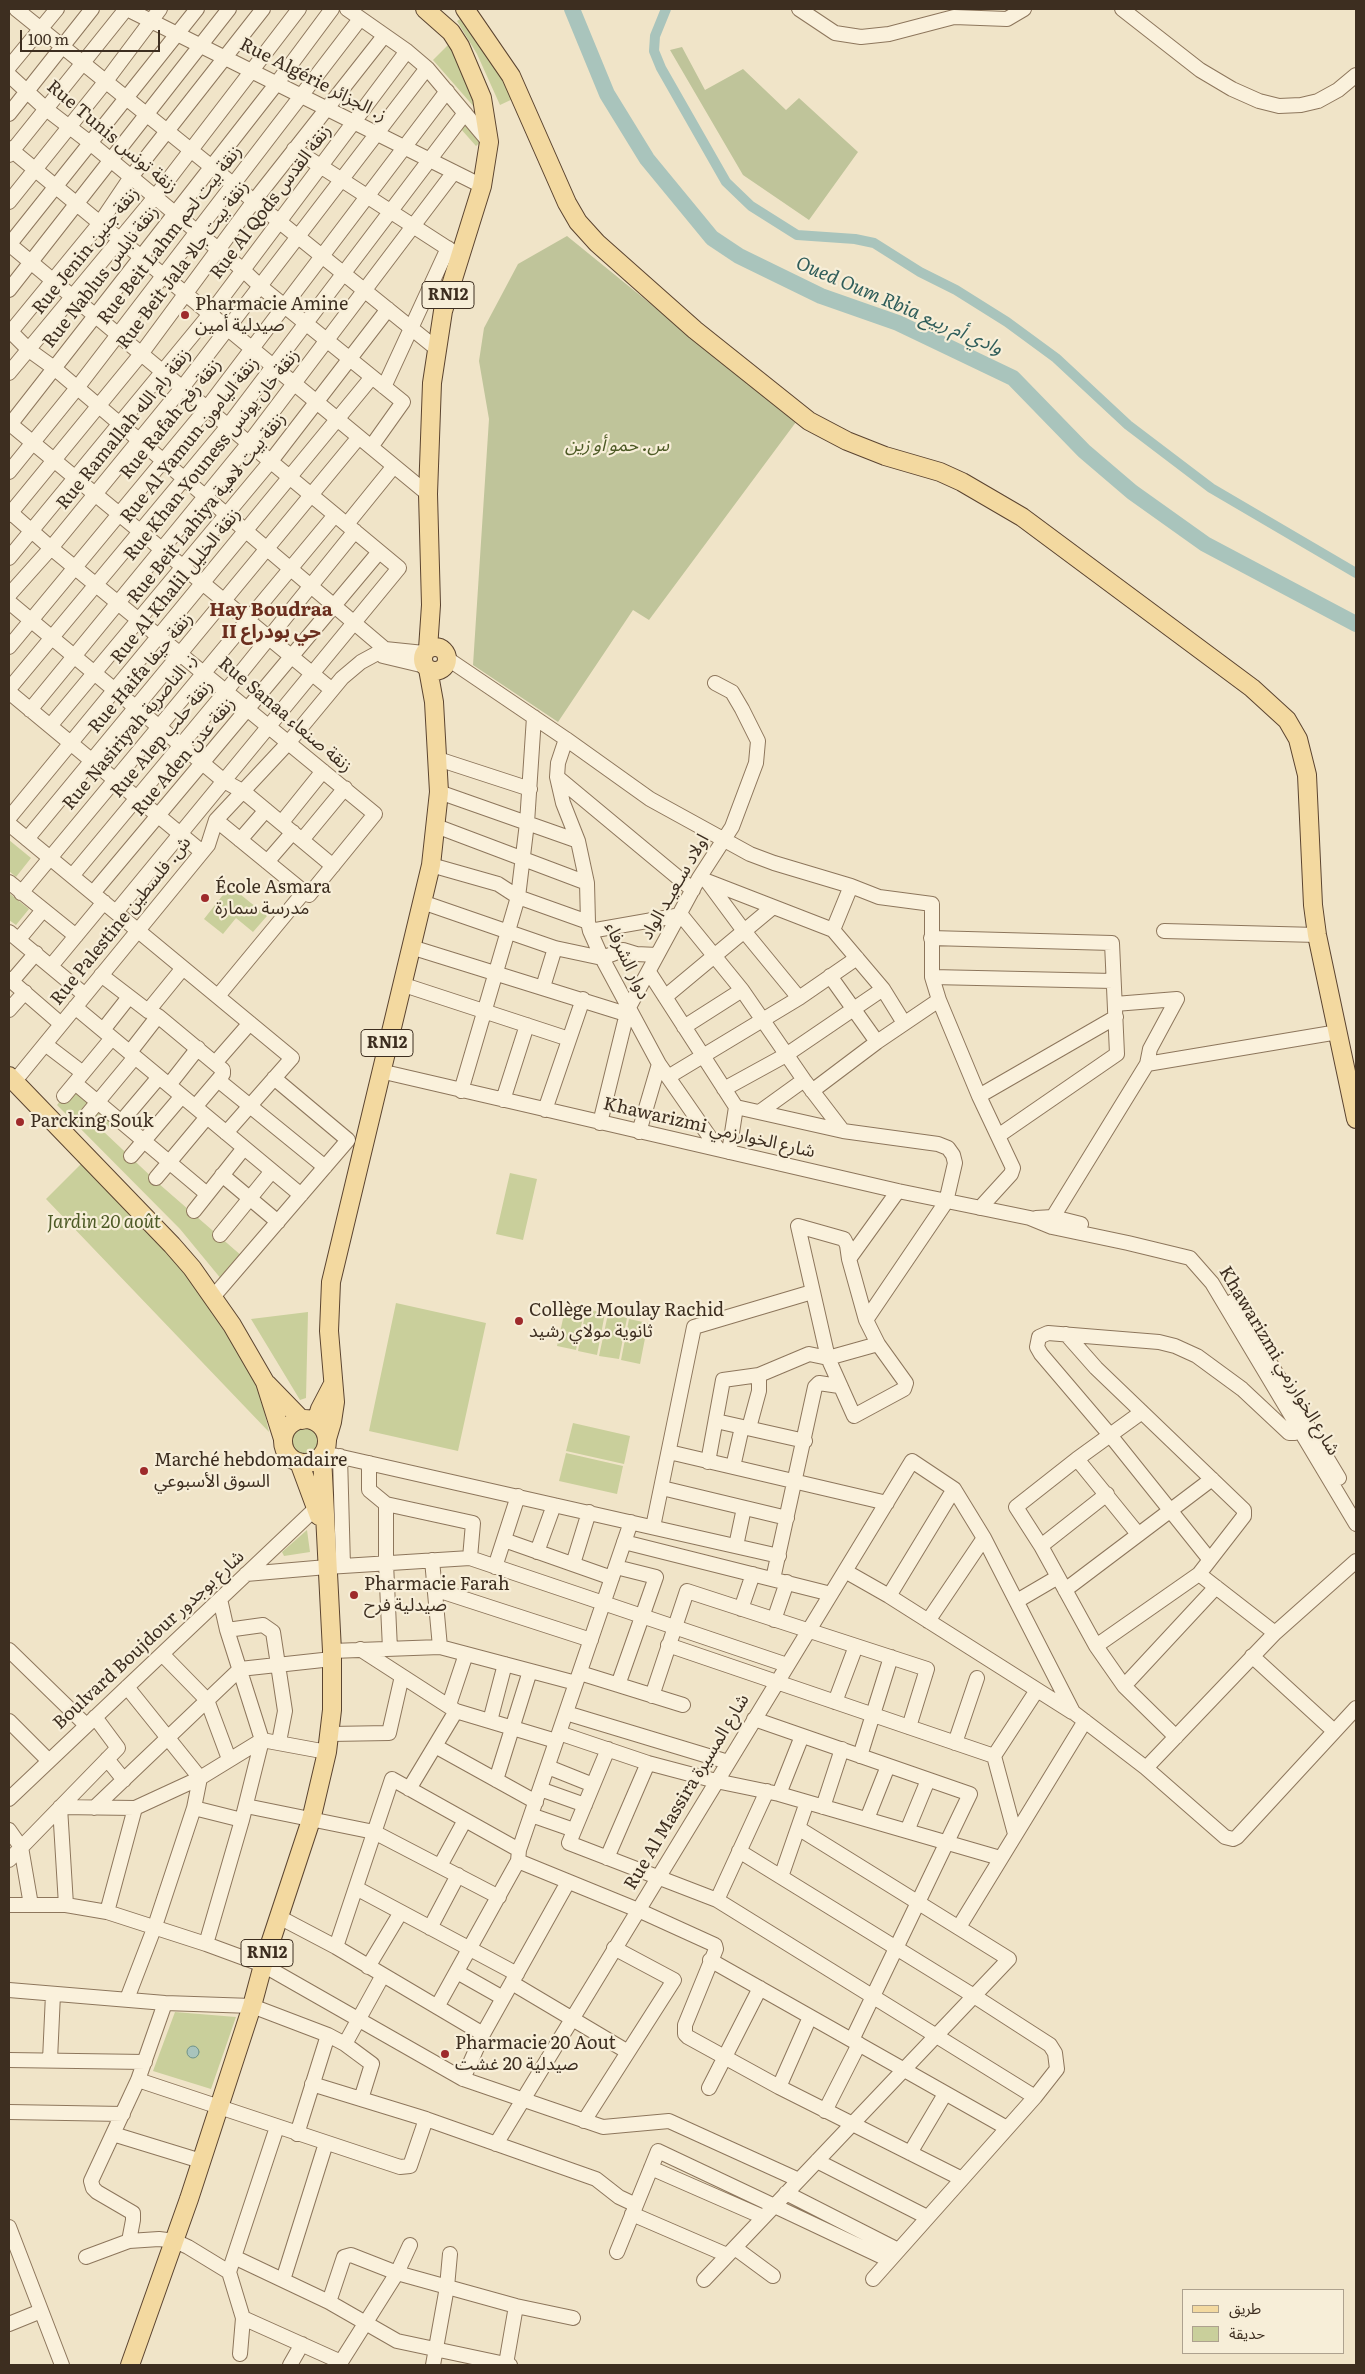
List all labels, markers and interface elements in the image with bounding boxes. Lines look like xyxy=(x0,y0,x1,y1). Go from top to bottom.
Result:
scale bar xyxy=(22,20,162,52)
text: 100 m xyxy=(28,27,69,50)
street label: Rue Algérie ز. الجزائر xyxy=(236,34,390,126)
street label: Rue Tunis زنقة تونس xyxy=(42,76,182,198)
street label: Rue Al Qods زنقة القدس xyxy=(206,121,336,283)
street label: Rue Beit Lahm زنقة بيت لحم xyxy=(93,141,247,329)
street label: Rue Beit Jala زنقة بيت جالا xyxy=(112,176,254,354)
street label: Rue Jenin زنقة جنين xyxy=(28,183,144,319)
street label: Rue Nablus زنقة نابلس xyxy=(39,201,163,353)
water label: Oued Oum Rbia وادي أم ربيع xyxy=(792,252,1006,360)
road number: RN12 xyxy=(422,282,474,308)
place label: Pharmacie Amine صيدلية أمين xyxy=(195,294,348,336)
marker: Pharmacie Amine صيدلية أمين xyxy=(179,309,191,321)
street label: Rue Ramallah زنقة رام الله xyxy=(52,344,196,514)
street label: Rue Khan Youness زنقة خان يونس xyxy=(120,345,304,565)
street label: Rue Al Yamun زنقة اليامون xyxy=(116,353,264,527)
street label: Rue Rafah زنقة رفح xyxy=(116,354,226,484)
street label: Rue Beit Lahiya زنقة بيت لاهية xyxy=(123,408,291,608)
park label: س. حمو أو زين xyxy=(565,435,669,457)
street label: Rue Al Khalil زنقة الخليل xyxy=(107,504,245,668)
district label: Hay Boudraa II حي بودراع xyxy=(209,599,333,643)
street label: Rue Haifa زنقة حيفا xyxy=(84,608,198,738)
street label: Rue Nasiriyah ز. الناصرية xyxy=(58,650,202,814)
street label: Rue Sanaa زنقة صنعاء xyxy=(214,653,356,777)
street label: Rue Alep زنقة حلب xyxy=(106,676,218,802)
street label: Rue Aden زنقة عدن xyxy=(128,693,240,821)
street label: اولاد سـعيـد الواد xyxy=(636,830,714,944)
street label: Rue Palestine ش. فلسطين xyxy=(46,832,196,1010)
place label: École Asmara مدرسة سمارة xyxy=(215,877,331,920)
marker: École Asmara مدرسة سمارة xyxy=(199,892,211,904)
street label: دوار الشرفاء xyxy=(600,919,654,1003)
road number: RN12 xyxy=(361,1030,413,1056)
street label: Khawarizmi شارع الخوارزمي xyxy=(601,1093,817,1163)
place label: Parcking Souk xyxy=(30,1111,154,1133)
marker: Parcking Souk xyxy=(14,1116,26,1128)
park label: Jardin 20 août xyxy=(47,1212,161,1234)
street label: Khawarizmi شارع الخوارزمي xyxy=(1214,1263,1344,1459)
place label: Collège Moulay Rachid ثانوية مولاي رشيد xyxy=(529,1300,724,1342)
marker: Collège Moulay Rachid ثانوية مولاي رشيد xyxy=(513,1315,525,1327)
place label: Marché hebdomadaire السوق الأسبوعي xyxy=(154,1450,347,1492)
marker: Marché hebdomadaire السوق الأسبوعي xyxy=(138,1465,150,1477)
street label: Boulvard Boujdour شارع بوجدور xyxy=(49,1546,249,1734)
place label: Pharmacie Farah صيدلية فرح xyxy=(364,1574,510,1616)
marker: Pharmacie Farah صيدلية فرح xyxy=(348,1589,360,1601)
street label: Rue Al Massira شارع المسيرة xyxy=(620,1690,754,1894)
road number: RN12 xyxy=(241,1940,293,1966)
place label: Pharmacie 20 Aout صيدلية 20 غشت xyxy=(455,2033,616,2076)
marker: Pharmacie 20 Aout صيدلية 20 غشت xyxy=(439,2048,451,2060)
legend xyxy=(1182,2289,1345,2354)
text: طريق xyxy=(1229,2296,1261,2319)
text: حديقة xyxy=(1229,2321,1265,2344)

